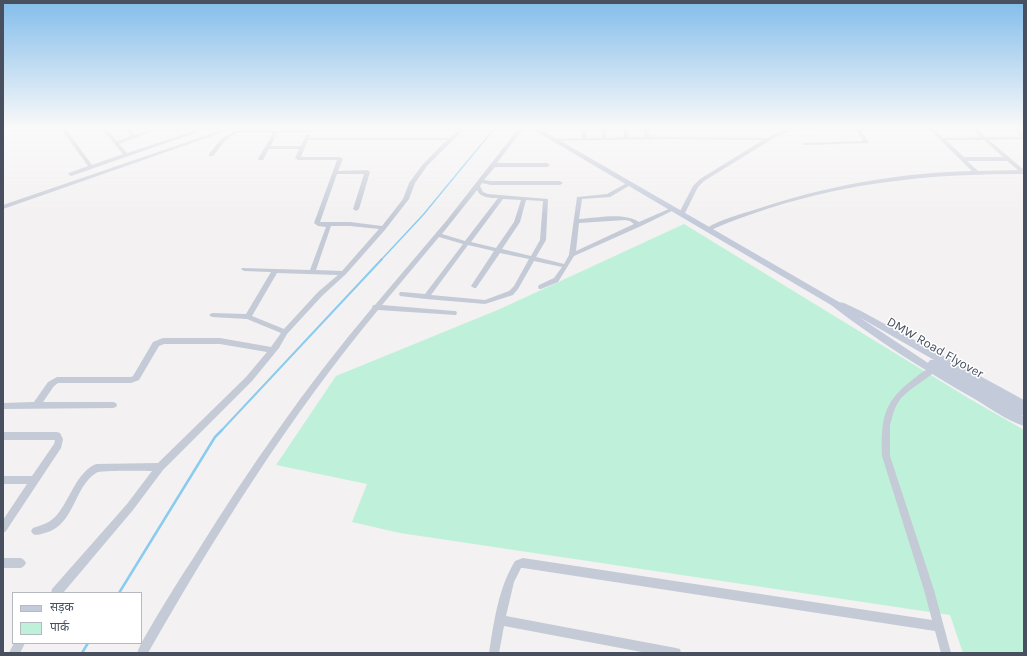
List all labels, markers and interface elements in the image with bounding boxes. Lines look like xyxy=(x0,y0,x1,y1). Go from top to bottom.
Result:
street label: DMW Road Flyover xyxy=(884,314,986,382)
legend xyxy=(12,592,142,644)
text: सड़क xyxy=(50,600,74,614)
text: पार्क xyxy=(50,620,69,634)

